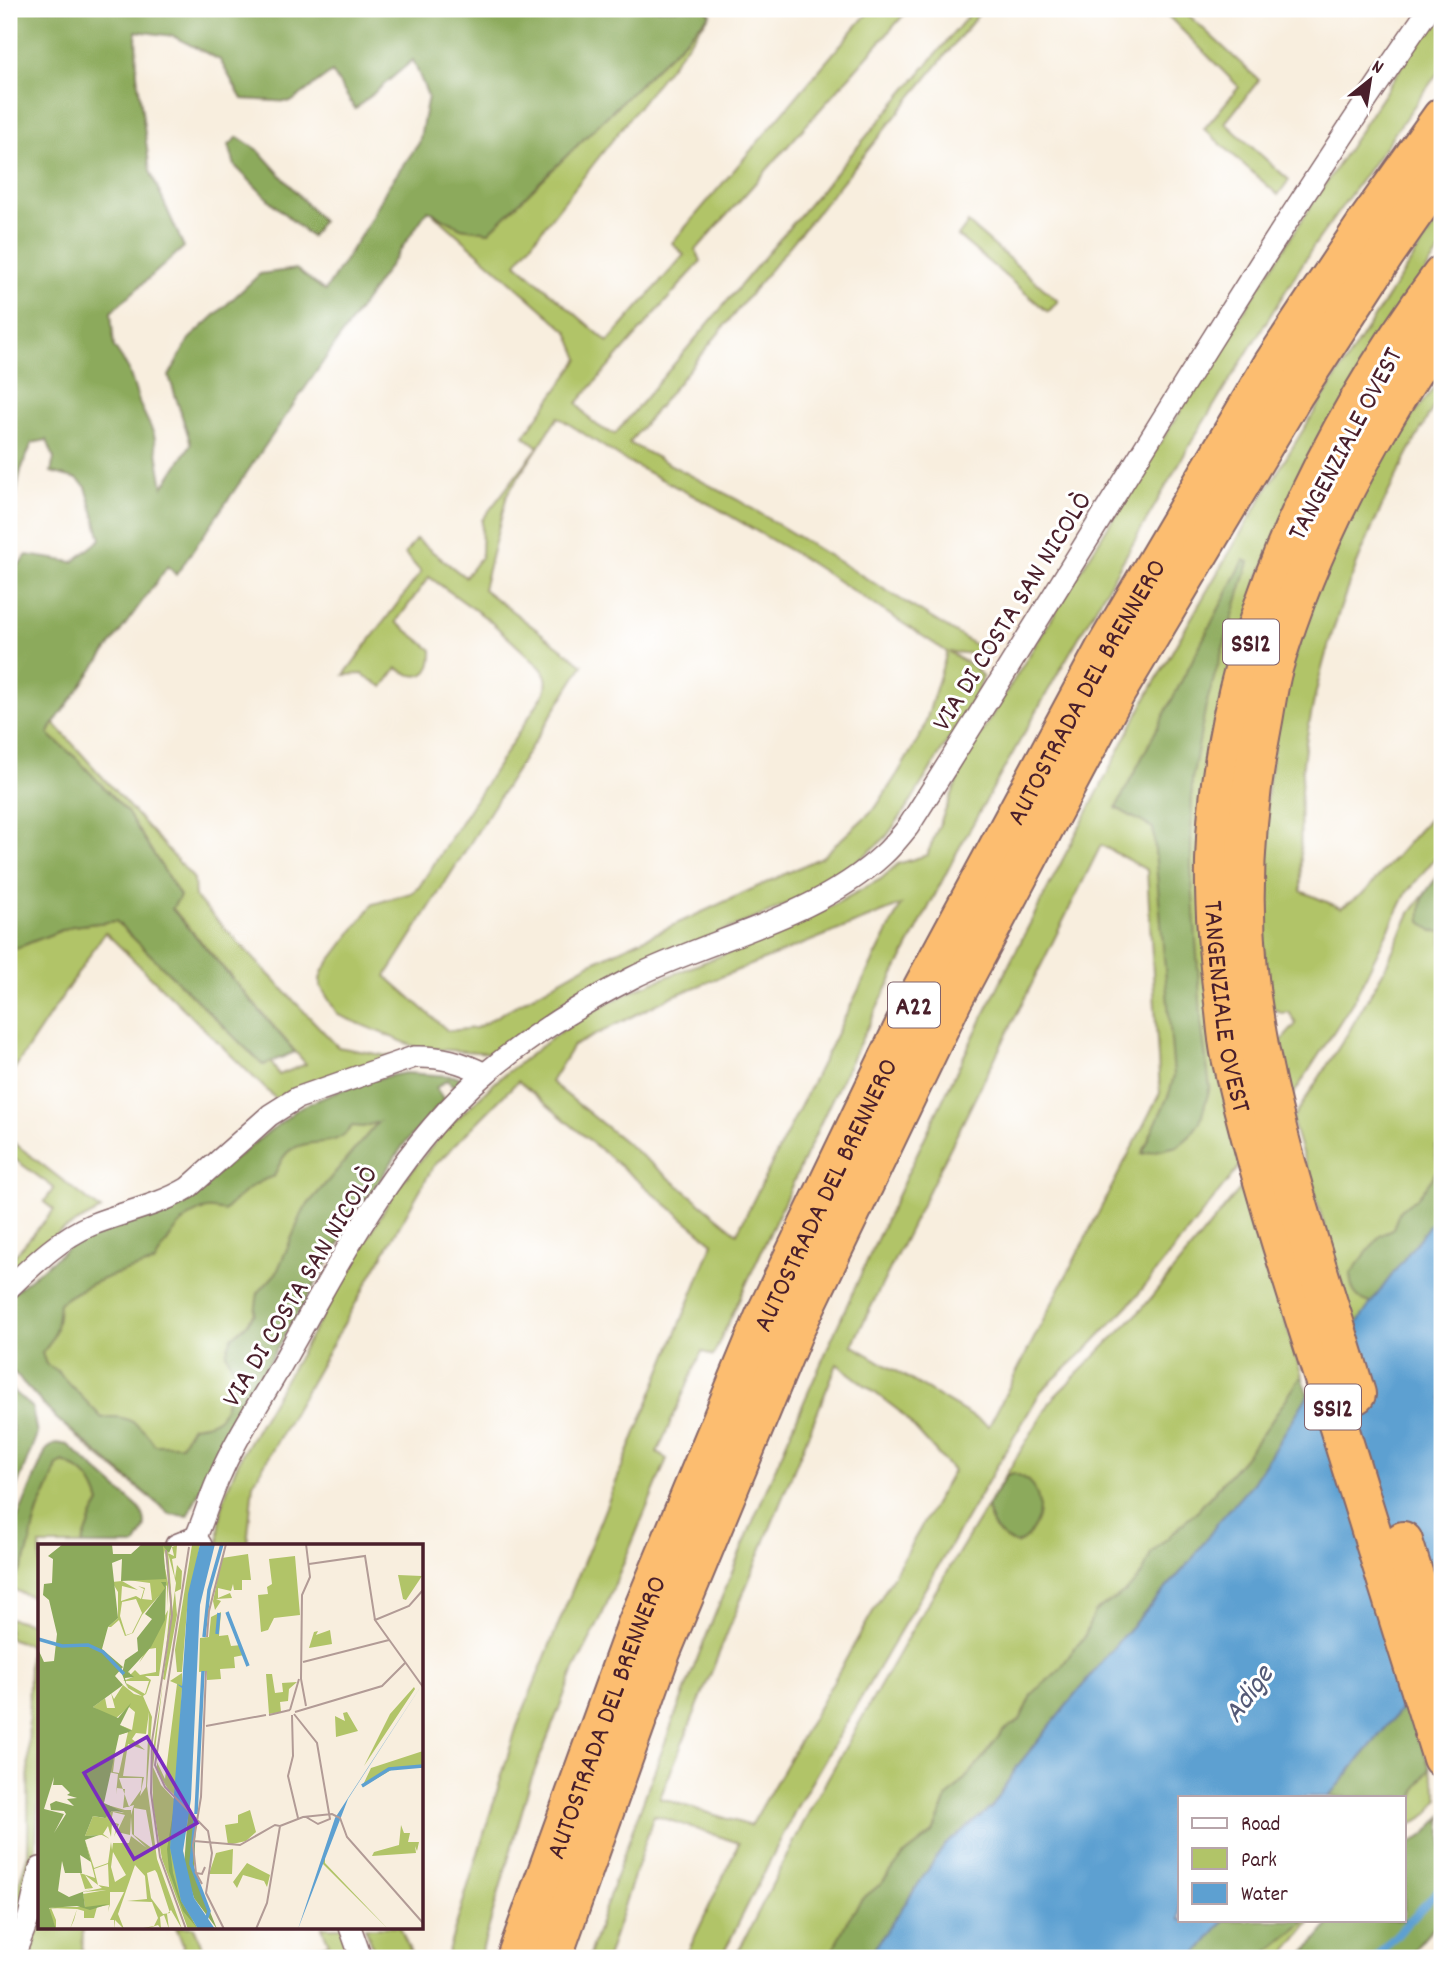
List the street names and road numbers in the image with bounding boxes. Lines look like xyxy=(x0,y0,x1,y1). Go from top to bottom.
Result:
street label: TANGENZIALE OVEST xyxy=(1280,342,1415,549)
street label: VIA DI COSTA SAN NICOLÒ xyxy=(924,485,1104,740)
street label: AUTOSTRADA DEL BRENNERO xyxy=(999,553,1179,834)
road number: SS12 xyxy=(1223,620,1279,664)
street label: TANGENZIALE OVEST xyxy=(1190,899,1259,1118)
road number: A22 xyxy=(888,982,940,1028)
street label: AUTOSTRADA DEL BRENNERO xyxy=(745,1053,911,1339)
street label: VIA DI COSTA SAN NICOLÒ xyxy=(214,1159,390,1416)
road number: SS12 xyxy=(1305,1384,1361,1430)
street label: AUTOSTRADA DEL BRENNERO xyxy=(538,1571,680,1866)

